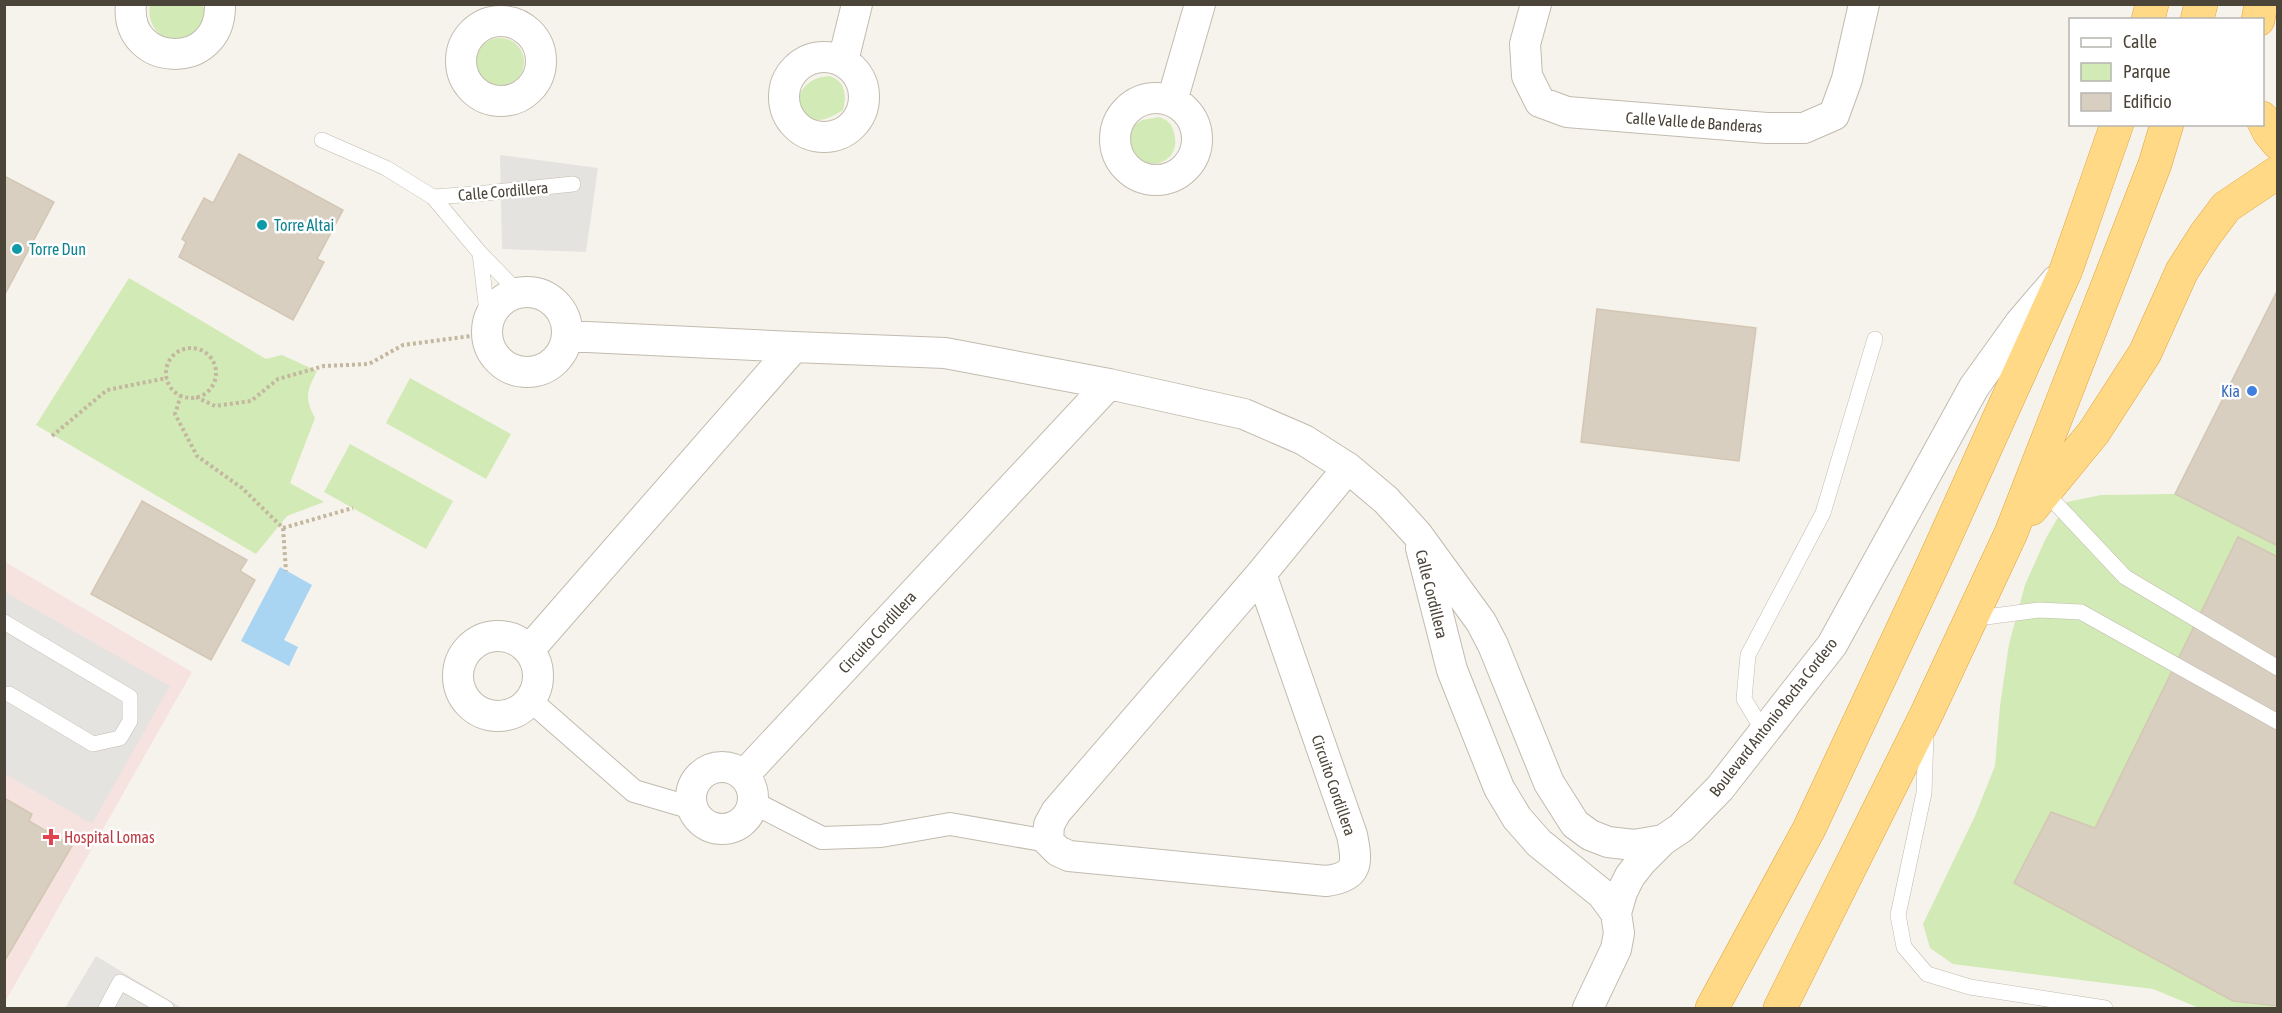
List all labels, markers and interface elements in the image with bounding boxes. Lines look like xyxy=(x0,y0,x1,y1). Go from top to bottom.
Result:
legend xyxy=(2069,18,2264,126)
text: Calle xyxy=(2123,31,2157,52)
text: Parque xyxy=(2123,61,2171,82)
text: Edificio xyxy=(2123,91,2172,112)
street label: Calle Valle de Banderas xyxy=(1625,108,1763,136)
street label: Calle Cordillera xyxy=(457,178,549,204)
place label: Torre Altai xyxy=(274,216,334,234)
marker: Torre Altai xyxy=(255,218,269,232)
place label: Torre Dun xyxy=(29,240,86,258)
marker: Torre Dun xyxy=(10,242,24,256)
place label: Kia xyxy=(2221,382,2240,400)
marker: Kia xyxy=(2245,384,2259,398)
street label: Calle Cordillera xyxy=(1412,548,1452,640)
street label: Circuito Cordillera xyxy=(835,587,919,677)
street label: Boulevard Antonio Rocha Cordero xyxy=(1705,634,1841,800)
street label: Circuito Cordillera xyxy=(1308,732,1360,838)
marker: Hospital Lomas xyxy=(42,828,60,846)
place label: Hospital Lomas xyxy=(64,828,155,847)

